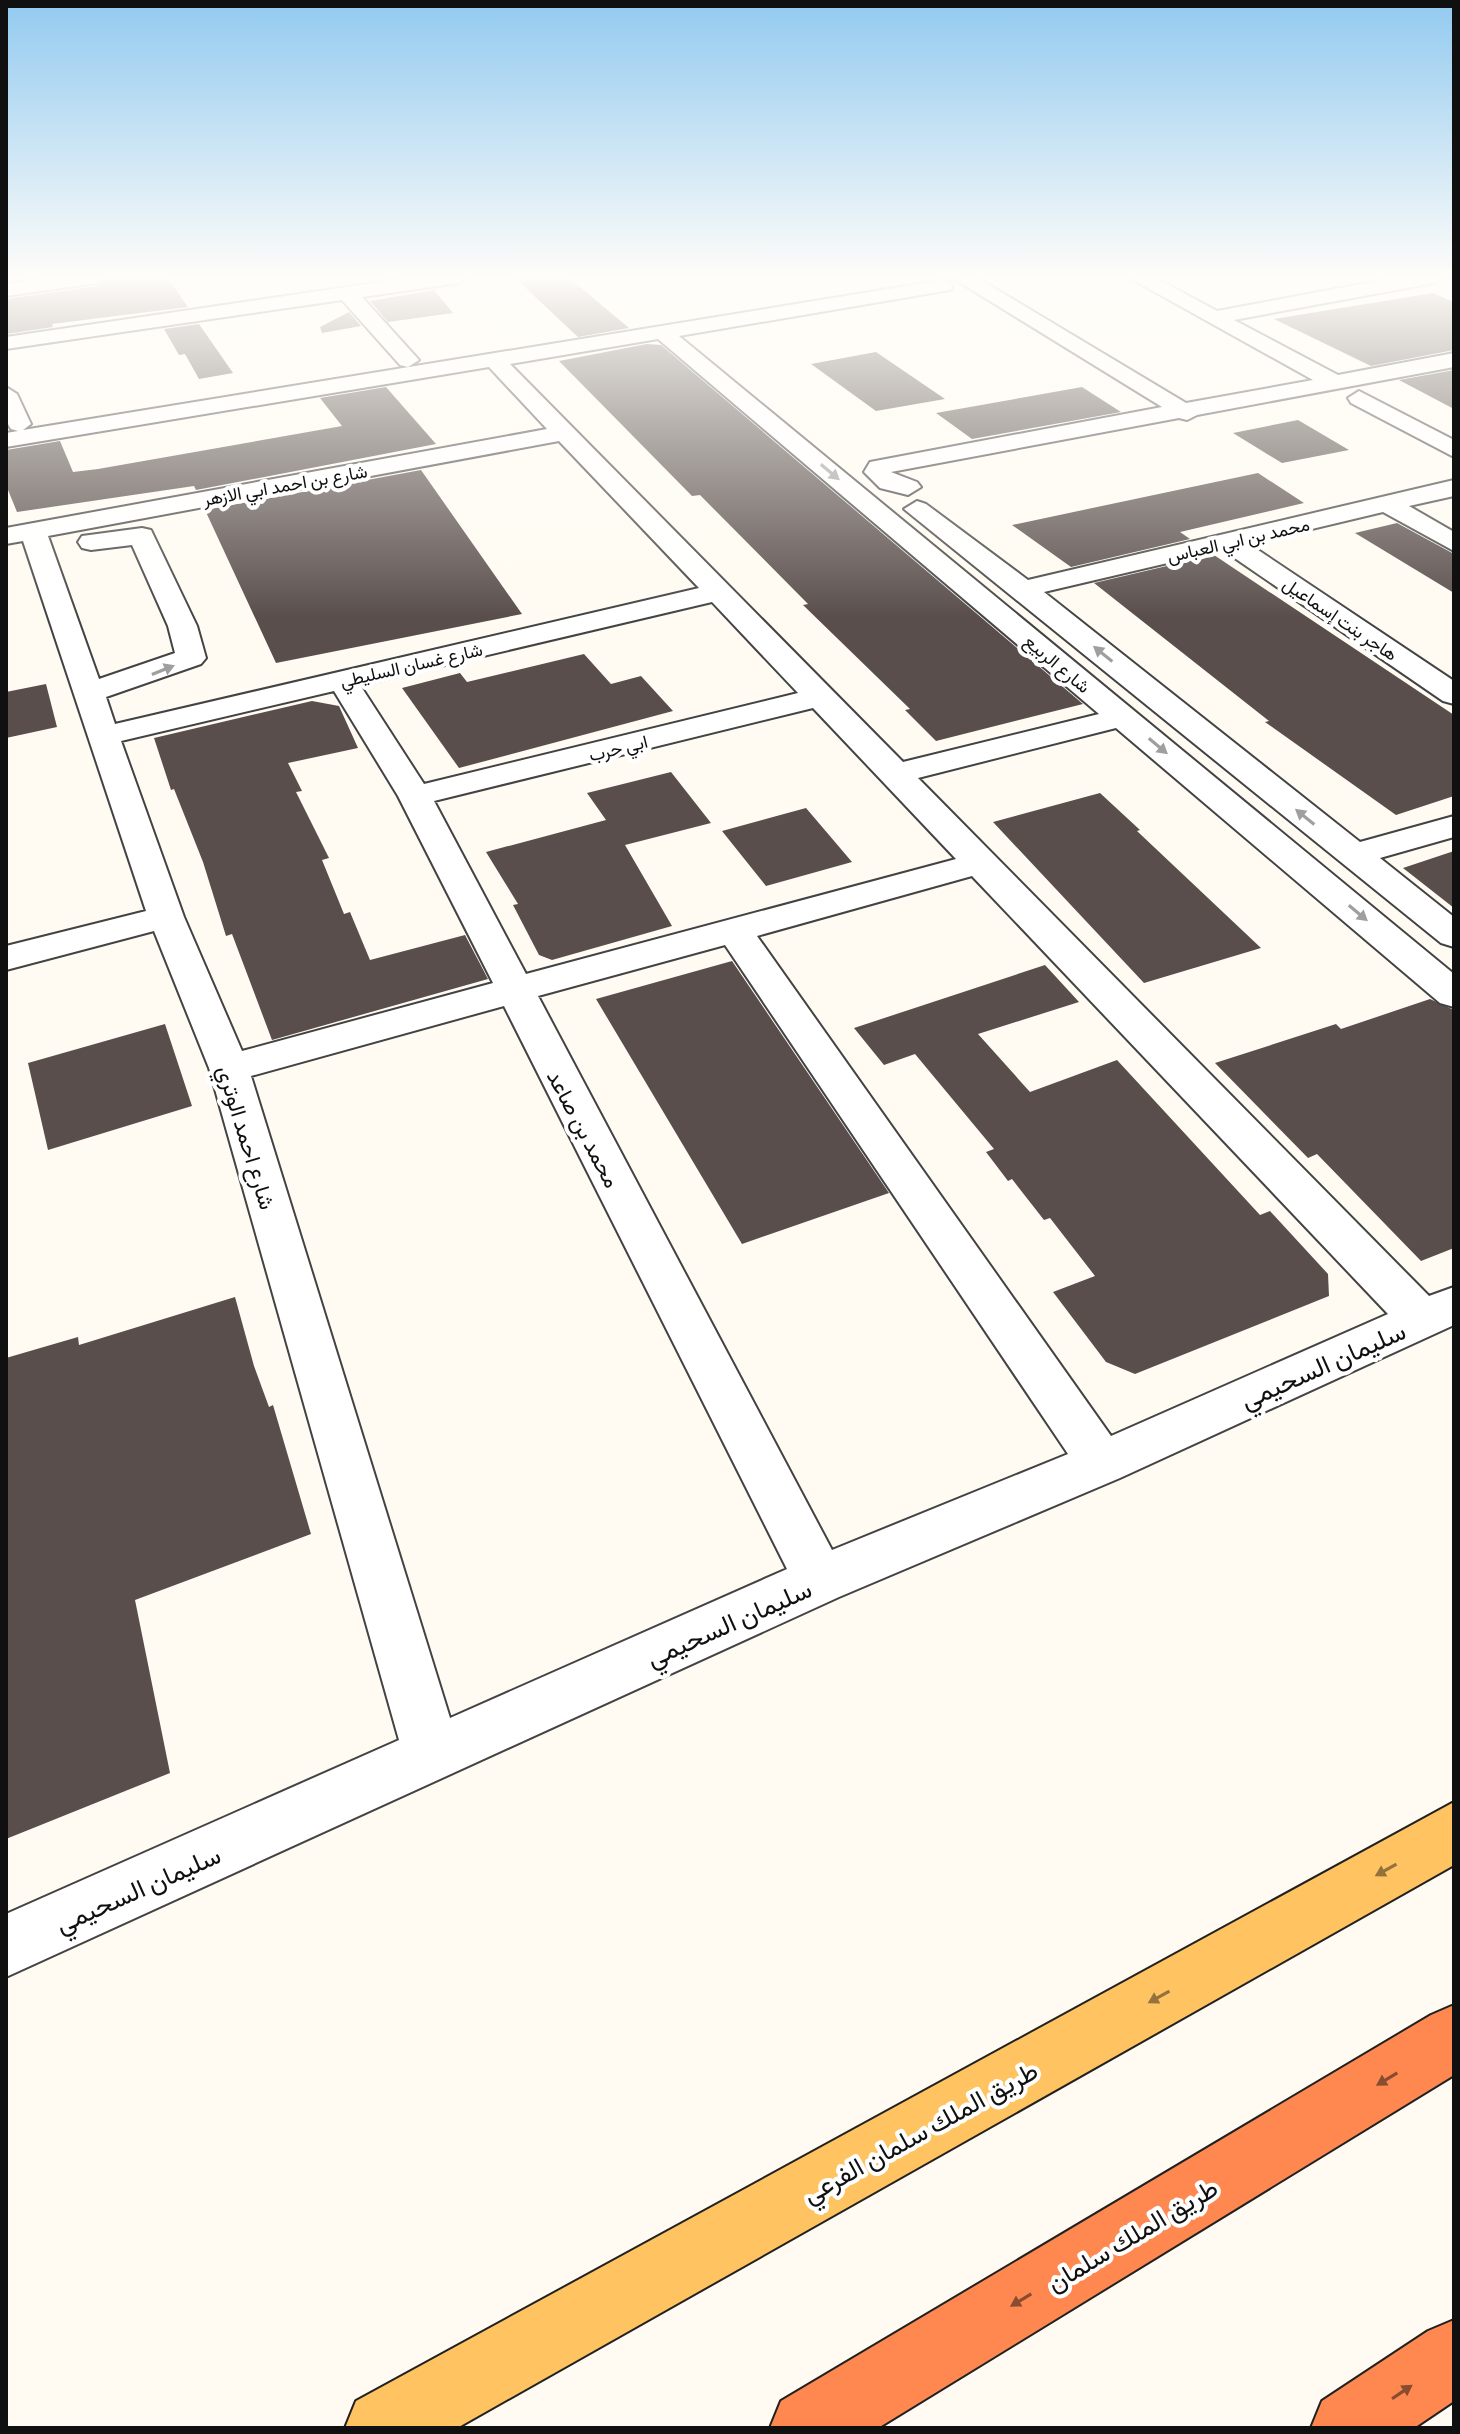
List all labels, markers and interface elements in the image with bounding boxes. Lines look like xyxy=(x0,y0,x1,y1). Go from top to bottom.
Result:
street label: شارع بن احمد ابي الازهر xyxy=(200,456,370,515)
one-way arrow xyxy=(819,463,839,480)
street label: محمد بن ابي العباس xyxy=(1164,509,1313,571)
street label: هاجر بنت إسماعيل xyxy=(1278,569,1404,667)
street label: شارع الربيع xyxy=(1019,627,1097,699)
street label: شارع غسان السليطي xyxy=(337,634,486,696)
one-way arrow xyxy=(1093,646,1113,662)
one-way arrow xyxy=(151,663,175,676)
street label: ابي حرب xyxy=(586,727,651,770)
one-way arrow xyxy=(1148,737,1168,754)
one-way arrow xyxy=(1296,809,1316,826)
one-way arrow xyxy=(1347,904,1367,921)
street label: شارع احمد الوتري xyxy=(207,1061,286,1214)
street label: محمد بن صاعد xyxy=(540,1063,630,1193)
street label: سليمان السحيمي xyxy=(1233,1309,1413,1421)
street label: سليمان السحيمي xyxy=(639,1567,819,1679)
street label: سليمان السحيمي xyxy=(48,1833,228,1945)
one-way arrow xyxy=(1375,1863,1397,1877)
one-way arrow xyxy=(1148,1989,1170,2003)
street label: طريق الملك سلمان الفرعي xyxy=(794,2049,1046,2215)
one-way arrow xyxy=(1376,2071,1398,2085)
street label: طريق الملك سلمان xyxy=(1038,2166,1224,2300)
one-way arrow xyxy=(1010,2292,1032,2306)
one-way arrow xyxy=(1391,2385,1412,2400)

